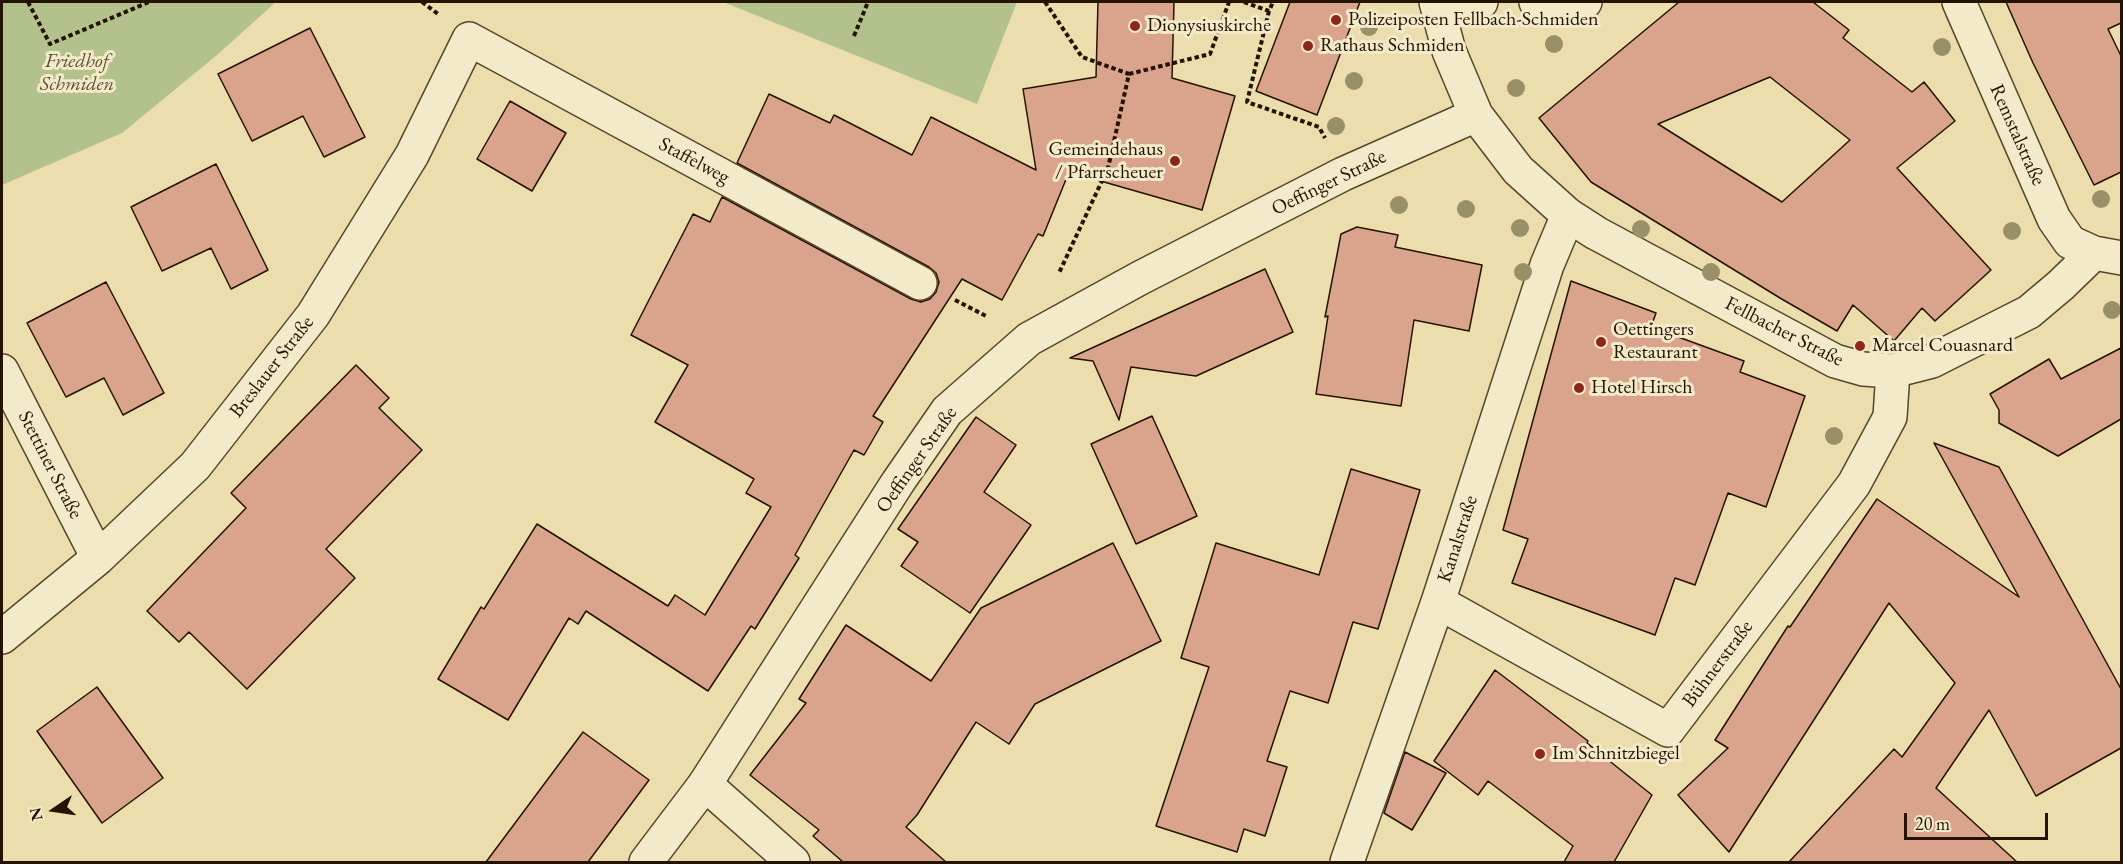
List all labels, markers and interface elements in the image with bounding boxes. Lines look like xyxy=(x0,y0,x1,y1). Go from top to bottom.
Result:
place label: Polizeiposten Fellbach-Schmiden xyxy=(1348,8,1598,32)
marker: Polizeiposten Fellbach-Schmiden xyxy=(1329,13,1343,27)
place label: Dionysiuskirche xyxy=(1147,14,1271,38)
marker: Dionysiuskirche xyxy=(1128,19,1142,33)
place label: Rathaus Schmiden xyxy=(1320,34,1464,58)
marker: Rathaus Schmiden xyxy=(1301,39,1315,53)
park label: Friedhof Schmiden xyxy=(40,50,114,97)
street label: Remstalstraße xyxy=(1984,81,2050,189)
street label: Staffelweg xyxy=(654,132,734,190)
place label: Gemeindehaus / Pfarrscheuer xyxy=(1049,138,1163,185)
street label: Oeffinger Straße xyxy=(1268,145,1390,221)
marker: Gemeindehaus / Pfarrscheuer xyxy=(1168,154,1182,168)
street label: Fellbacher Straße xyxy=(1721,292,1847,372)
street label: Breslauer Straße xyxy=(225,311,319,423)
place label: Oettingers Restaurant xyxy=(1613,318,1698,365)
place label: Marcel Couasnard xyxy=(1872,334,2013,358)
marker: Oettingers Restaurant xyxy=(1594,335,1608,349)
marker: Marcel Couasnard xyxy=(1853,339,1867,353)
place label: Hotel Hirsch xyxy=(1591,376,1693,400)
marker: Hotel Hirsch xyxy=(1572,381,1586,395)
street label: Oeffinger Straße xyxy=(871,402,963,518)
street label: Stettiner Straße xyxy=(13,407,87,523)
street label: Kanalstraße xyxy=(1433,492,1483,586)
street label: Bühnerstraße xyxy=(1677,616,1759,712)
place label: Im Schnitzbiegel xyxy=(1552,742,1680,766)
marker: Im Schnitzbiegel xyxy=(1533,747,1547,761)
north arrow xyxy=(24,780,84,840)
scale bar xyxy=(1907,801,2051,839)
text: N xyxy=(24,805,48,823)
text: 20 m xyxy=(1915,812,1950,835)

